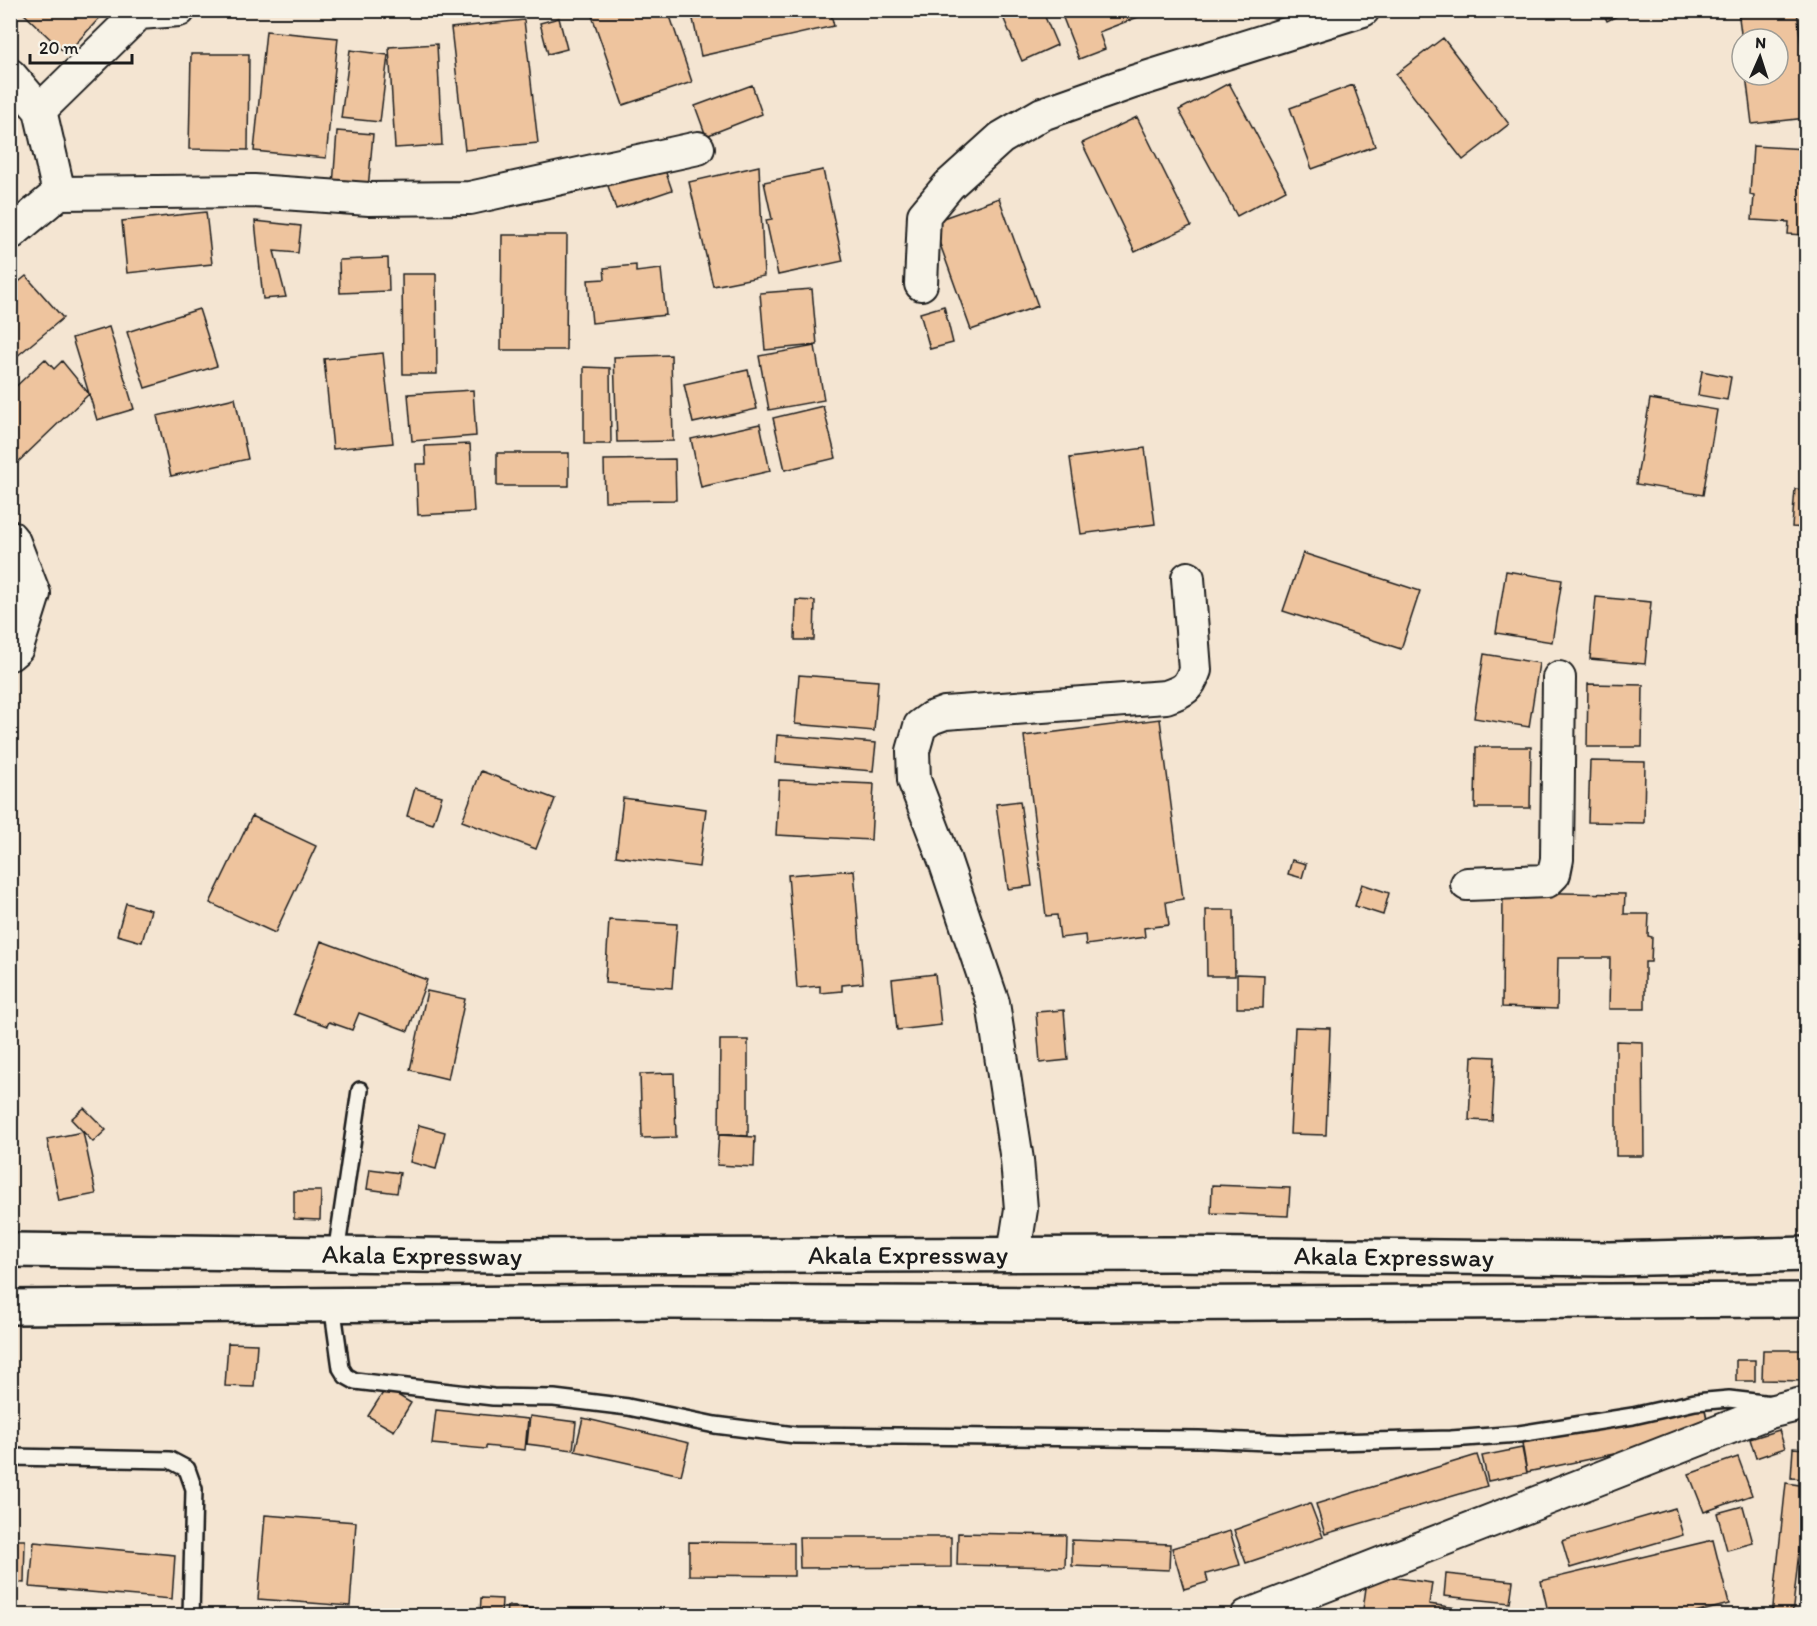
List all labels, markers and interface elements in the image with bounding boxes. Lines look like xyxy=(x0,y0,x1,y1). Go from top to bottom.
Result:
scale bar xyxy=(30,27,132,65)
north arrow xyxy=(1730,27,1790,87)
text: N xyxy=(1755,33,1767,52)
text: 20 m xyxy=(39,37,79,59)
street label: Akala Expressway xyxy=(322,1238,522,1272)
street label: Akala Expressway xyxy=(808,1238,1008,1271)
street label: Akala Expressway xyxy=(1294,1239,1494,1274)

